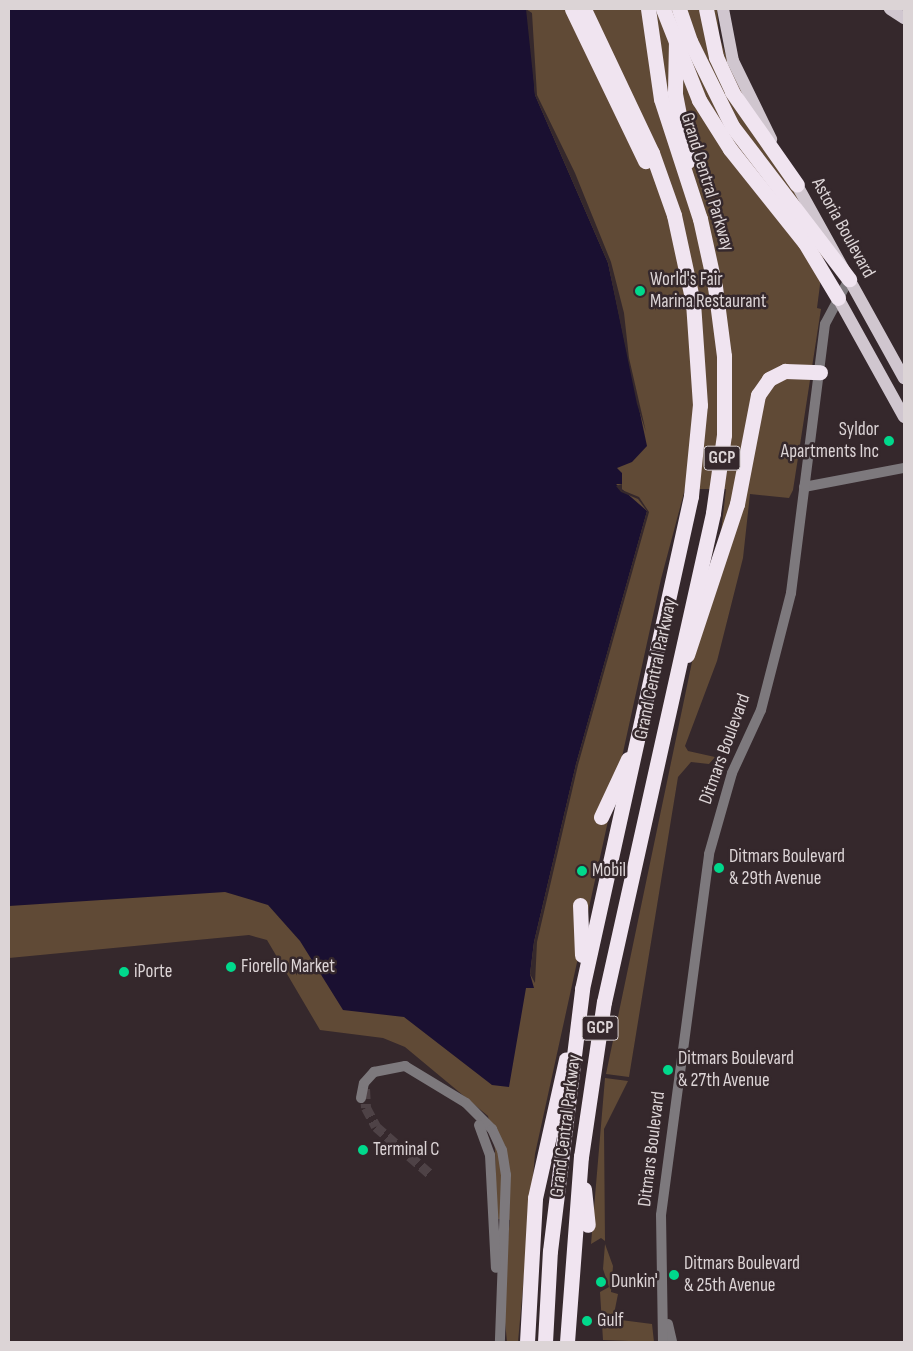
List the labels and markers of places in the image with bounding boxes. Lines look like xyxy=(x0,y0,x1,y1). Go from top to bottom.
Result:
place label: World's Fair Marina Restaurant xyxy=(650,269,767,313)
marker: World's Fair Marina Restaurant xyxy=(634,285,646,297)
place label: Syldor Apartments Inc xyxy=(781,419,879,463)
marker: Syldor Apartments Inc xyxy=(883,435,895,447)
place label: Ditmars Boulevard & 29th Avenue xyxy=(729,846,845,890)
place label: Mobil xyxy=(592,860,626,882)
marker: Ditmars Boulevard & 29th Avenue xyxy=(713,862,725,874)
marker: Mobil xyxy=(576,865,588,877)
place label: Fiorello Market xyxy=(241,956,335,978)
place label: iPorte xyxy=(134,961,172,983)
marker: Fiorello Market xyxy=(225,961,237,973)
marker: iPorte xyxy=(118,966,130,978)
place label: Ditmars Boulevard & 27th Avenue xyxy=(678,1048,794,1092)
marker: Ditmars Boulevard & 27th Avenue xyxy=(662,1064,674,1076)
place label: Terminal C xyxy=(373,1139,439,1161)
marker: Terminal C xyxy=(357,1144,369,1156)
place label: Ditmars Boulevard & 25th Avenue xyxy=(684,1253,800,1297)
marker: Ditmars Boulevard & 25th Avenue xyxy=(668,1269,680,1281)
place label: Dunkin' xyxy=(611,1271,658,1293)
marker: Dunkin' xyxy=(595,1276,607,1288)
place label: Gulf xyxy=(597,1310,623,1332)
marker: Gulf xyxy=(581,1315,593,1327)

